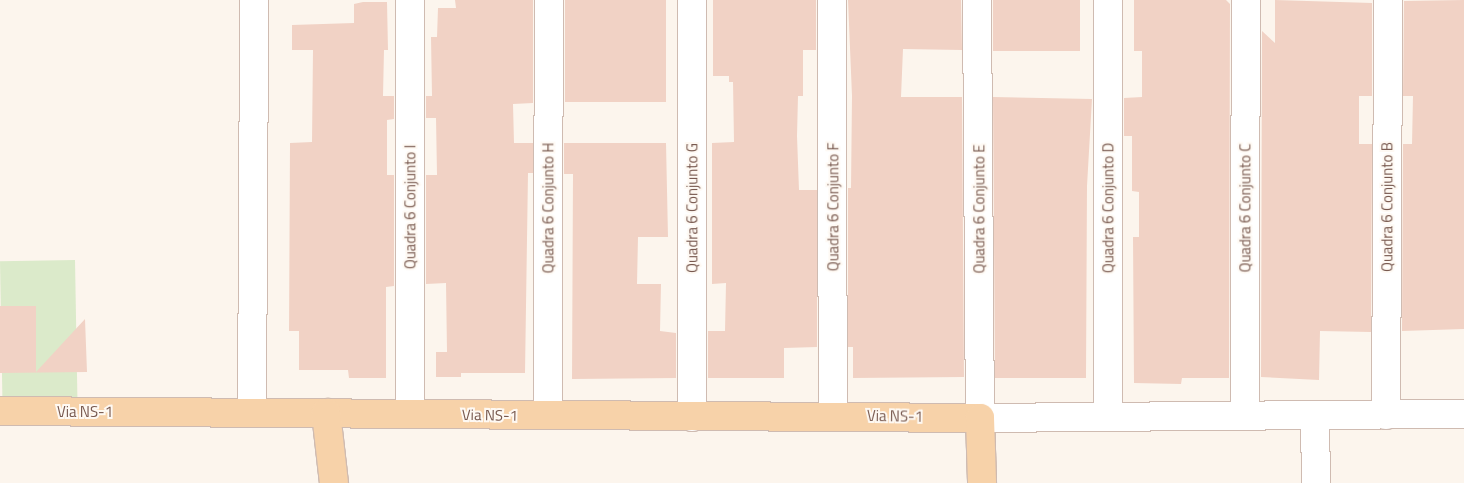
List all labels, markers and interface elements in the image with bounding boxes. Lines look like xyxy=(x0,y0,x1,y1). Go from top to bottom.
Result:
street label: Quadra 6 Conjunto B xyxy=(1378,142,1396,272)
street label: Quadra 6 Conjunto H xyxy=(539,143,557,273)
street label: Quadra 6 Conjunto G xyxy=(683,143,701,273)
street label: Quadra 6 Conjunto F xyxy=(824,143,842,271)
street label: Quadra 6 Conjunto D xyxy=(1099,143,1117,273)
street label: Quadra 6 Conjunto E xyxy=(970,144,988,274)
street label: Quadra 6 Conjunto C xyxy=(1236,144,1254,272)
street label: Quadra 6 Conjunto I xyxy=(401,145,419,269)
street label: Via NS-1 xyxy=(57,403,113,421)
street label: Via NS-1 xyxy=(462,406,518,424)
street label: Via NS-1 xyxy=(867,407,923,425)

